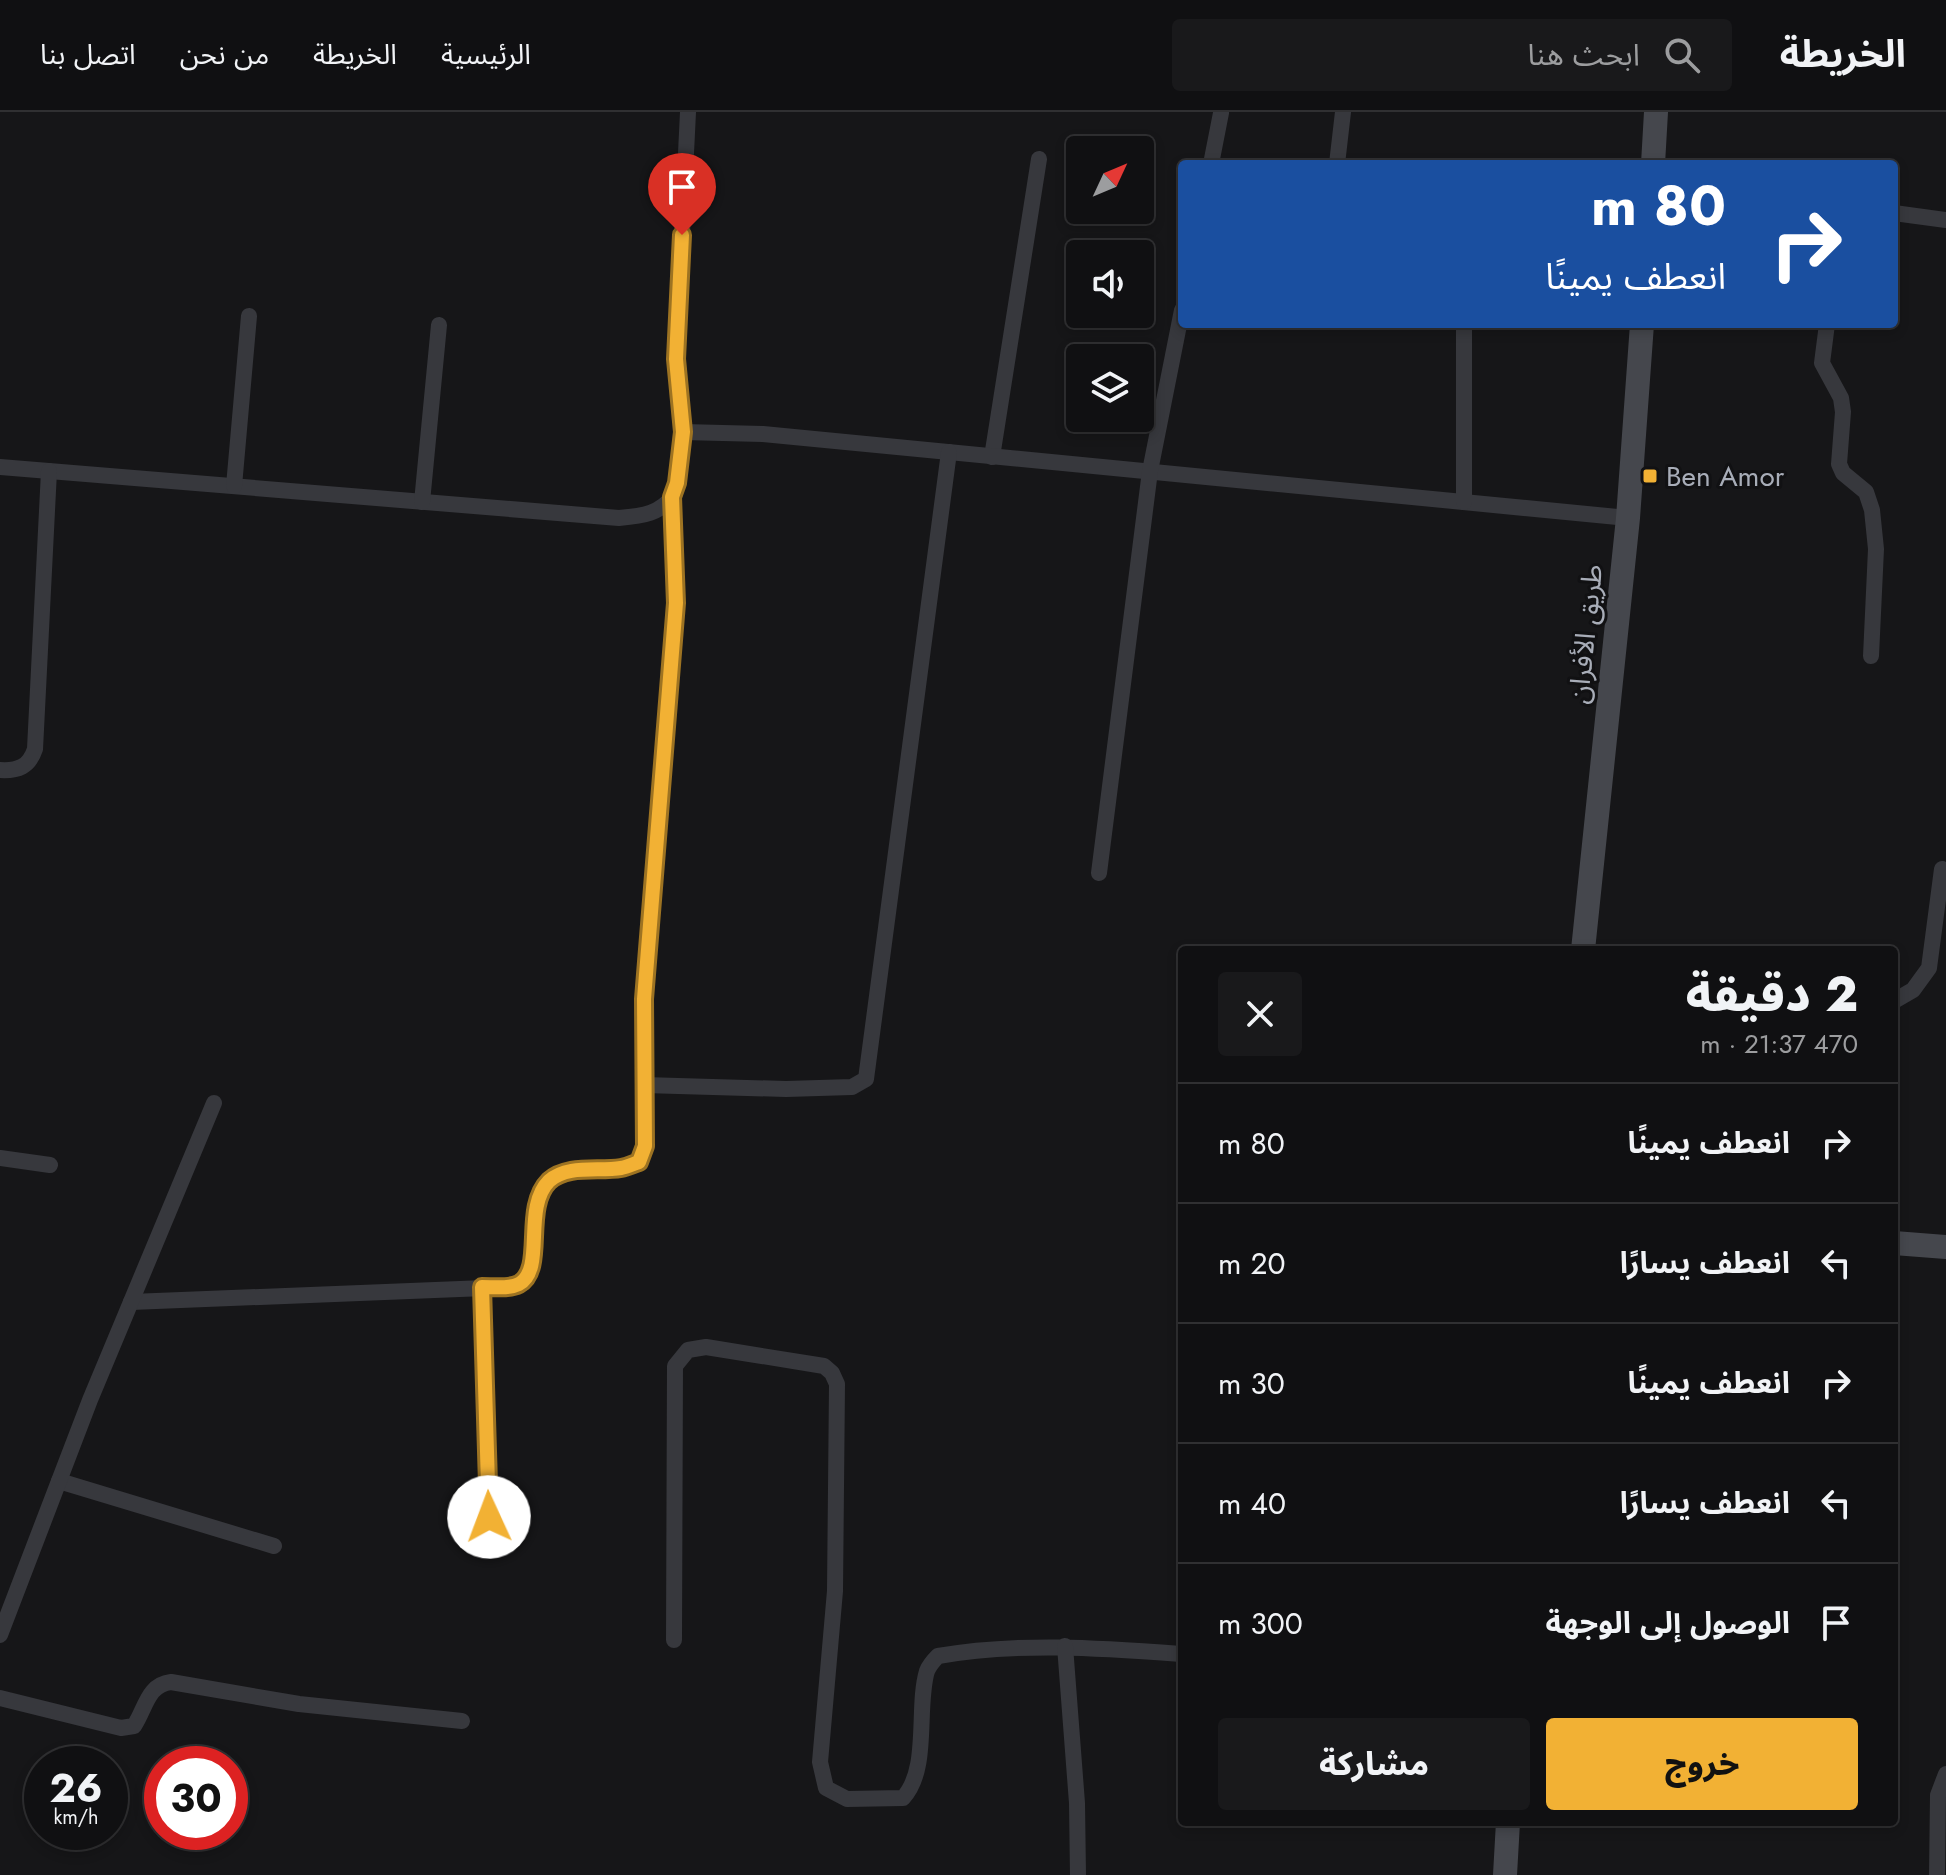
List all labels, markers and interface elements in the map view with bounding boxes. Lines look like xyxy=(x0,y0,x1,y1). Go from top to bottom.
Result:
search box xyxy=(1172,19,1732,91)
text: الخريطة xyxy=(1780,26,1906,81)
text: ابحث هنا xyxy=(1527,33,1640,76)
icon: search xyxy=(1660,33,1704,77)
text: اتصل بنا xyxy=(40,34,136,75)
text: من نحن xyxy=(180,34,269,75)
text: الخريطة xyxy=(313,34,397,75)
text: الرئيسية xyxy=(441,34,531,75)
north arrow xyxy=(1066,136,1154,224)
map controls xyxy=(1066,136,1154,432)
pin xyxy=(648,153,716,235)
icon: arrive xyxy=(660,165,704,209)
text: 80 m xyxy=(1591,165,1726,246)
icon: right xyxy=(1754,192,1858,296)
button: sound xyxy=(1066,240,1154,328)
text: انعطف يمينًا xyxy=(1545,250,1726,302)
button: layers xyxy=(1066,344,1154,432)
place label: Ben Amor xyxy=(1666,456,1785,497)
marker: Ben Amor xyxy=(1641,467,1659,485)
street label: طريق الأفران xyxy=(1558,562,1613,706)
text: 2 دقيقة xyxy=(1686,960,1858,1029)
button: close xyxy=(1218,972,1302,1056)
text: 470 m · 21:37 xyxy=(1700,1025,1858,1063)
text: انعطف يمينًا xyxy=(1628,1121,1790,1164)
icon: right xyxy=(1814,1121,1858,1165)
text: 80 m xyxy=(1218,1122,1285,1165)
text: انعطف يسارًا xyxy=(1620,1241,1790,1284)
icon: left xyxy=(1814,1241,1858,1285)
text: 20 m xyxy=(1218,1242,1285,1285)
text: انعطف يمينًا xyxy=(1628,1361,1790,1404)
icon: right xyxy=(1814,1361,1858,1405)
text: 30 m xyxy=(1218,1362,1285,1405)
position arrow xyxy=(447,1475,531,1559)
text: انعطف يسارًا xyxy=(1620,1481,1790,1524)
icon: left xyxy=(1814,1481,1858,1525)
text: 40 m xyxy=(1218,1482,1286,1525)
text: الوصول إلى الوجهة xyxy=(1545,1601,1790,1644)
icon: arrive xyxy=(1814,1601,1858,1645)
text: 300 m xyxy=(1218,1602,1303,1645)
button: مشاركة xyxy=(1218,1718,1530,1810)
button: خروج xyxy=(1546,1718,1858,1810)
speed limit sign: 30 xyxy=(144,1746,248,1850)
text: 26 xyxy=(50,1759,103,1817)
text: km/h xyxy=(53,1803,99,1832)

